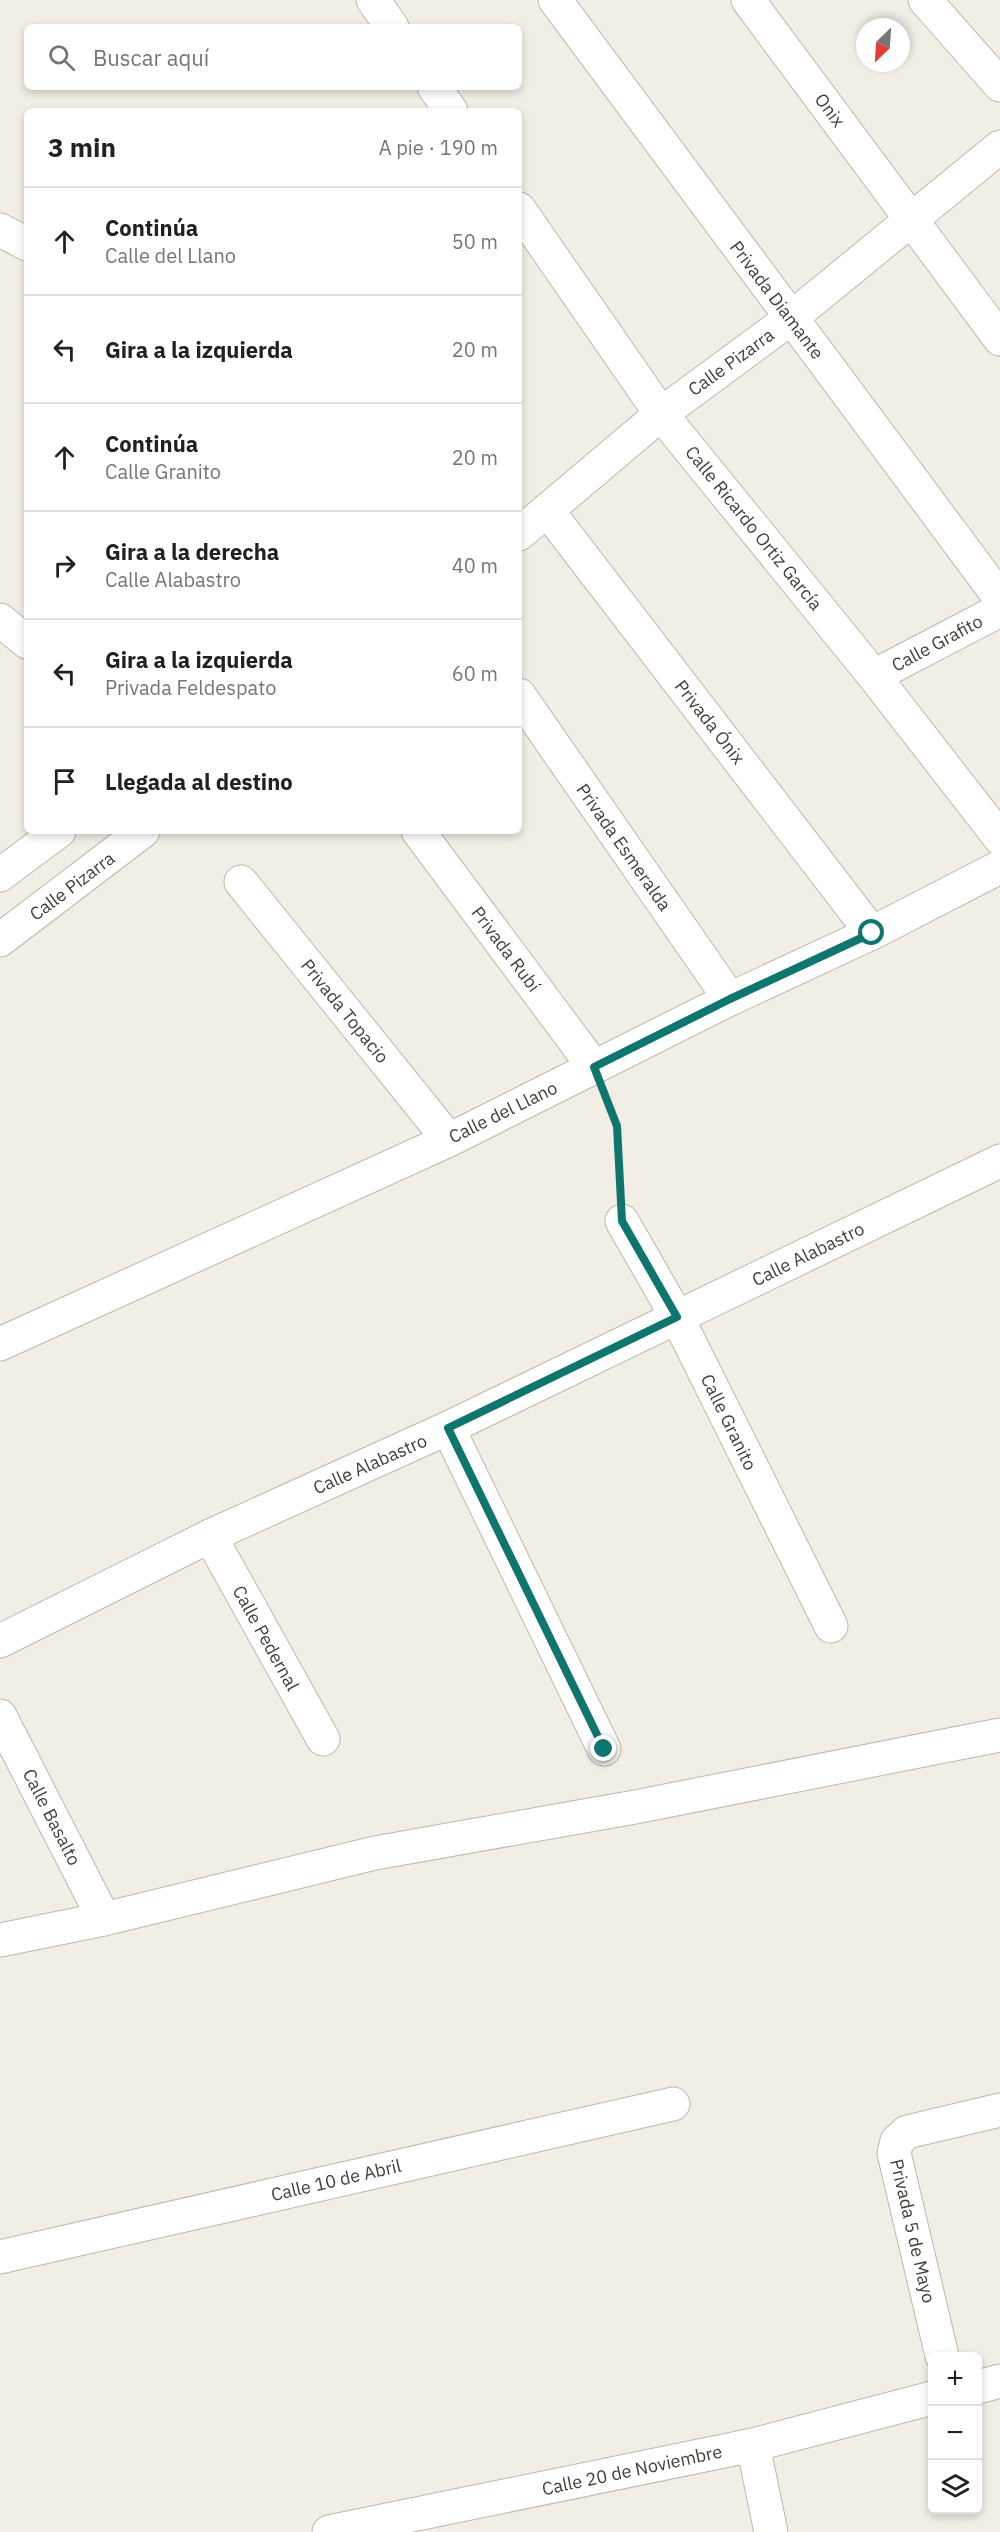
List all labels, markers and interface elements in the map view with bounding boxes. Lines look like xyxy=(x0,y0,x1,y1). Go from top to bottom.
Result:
north arrow xyxy=(856,18,910,72)
search box xyxy=(24,24,522,90)
icon: search xyxy=(45,41,78,74)
text: Buscar aquí xyxy=(93,43,209,72)
street label: Onix xyxy=(810,88,850,132)
text: 3 min xyxy=(48,130,116,164)
text: A pie · 190 m xyxy=(379,134,498,161)
text: Continúa xyxy=(105,213,198,242)
icon: ahead xyxy=(48,225,81,258)
text: 50 m xyxy=(452,228,498,255)
street label: Privada Diamante xyxy=(725,236,829,364)
text: Calle del Llano xyxy=(105,242,236,269)
street label: Calle Pizarra xyxy=(683,323,779,401)
icon: left xyxy=(48,333,81,366)
text: Gira a la izquierda xyxy=(105,335,293,364)
text: 20 m xyxy=(452,336,498,363)
text: Continúa xyxy=(105,429,198,458)
icon: ahead xyxy=(48,441,81,474)
street label: Calle Ricardo Ortiz García xyxy=(680,441,828,615)
text: 20 m xyxy=(452,444,498,471)
text: Calle Granito xyxy=(105,458,221,485)
text: Gira a la derecha xyxy=(105,537,279,566)
icon: right xyxy=(48,549,81,582)
text: 40 m xyxy=(452,552,498,579)
text: Calle Alabastro xyxy=(105,566,241,593)
street label: Calle Grafito xyxy=(888,609,986,677)
text: Gira a la izquierda xyxy=(105,645,293,674)
icon: left xyxy=(48,657,81,690)
text: 60 m xyxy=(452,660,498,687)
text: Privada Feldespato xyxy=(105,674,276,701)
street label: Privada Ónix xyxy=(670,675,750,769)
icon: arrive xyxy=(48,765,81,798)
text: Llegada al destino xyxy=(105,767,293,796)
street label: Privada Esmeralda xyxy=(571,779,677,916)
street label: Calle Pizarra xyxy=(25,846,119,926)
street label: Privada Rubí xyxy=(466,902,546,997)
route start xyxy=(858,919,884,945)
street label: Privada Topacio xyxy=(296,954,394,1068)
street label: Calle del Llano xyxy=(445,1076,561,1148)
street label: Calle Alabastro xyxy=(748,1217,868,1291)
street label: Calle Granito xyxy=(696,1370,762,1474)
street label: Calle Alabastro xyxy=(309,1429,431,1499)
street label: Calle Pedernal xyxy=(228,1581,304,1695)
route end xyxy=(590,1735,616,1761)
street label: Calle Basalto xyxy=(18,1765,86,1869)
street label: Calle 10 de Abril xyxy=(269,2154,403,2206)
street label: Privada 5 de Mayo xyxy=(885,2157,941,2305)
map controls xyxy=(928,2352,982,2514)
button: + xyxy=(928,2352,982,2406)
button: − xyxy=(928,2406,982,2460)
street label: Calle 20 de Noviembre xyxy=(540,2440,724,2500)
button: layers xyxy=(928,2460,982,2514)

